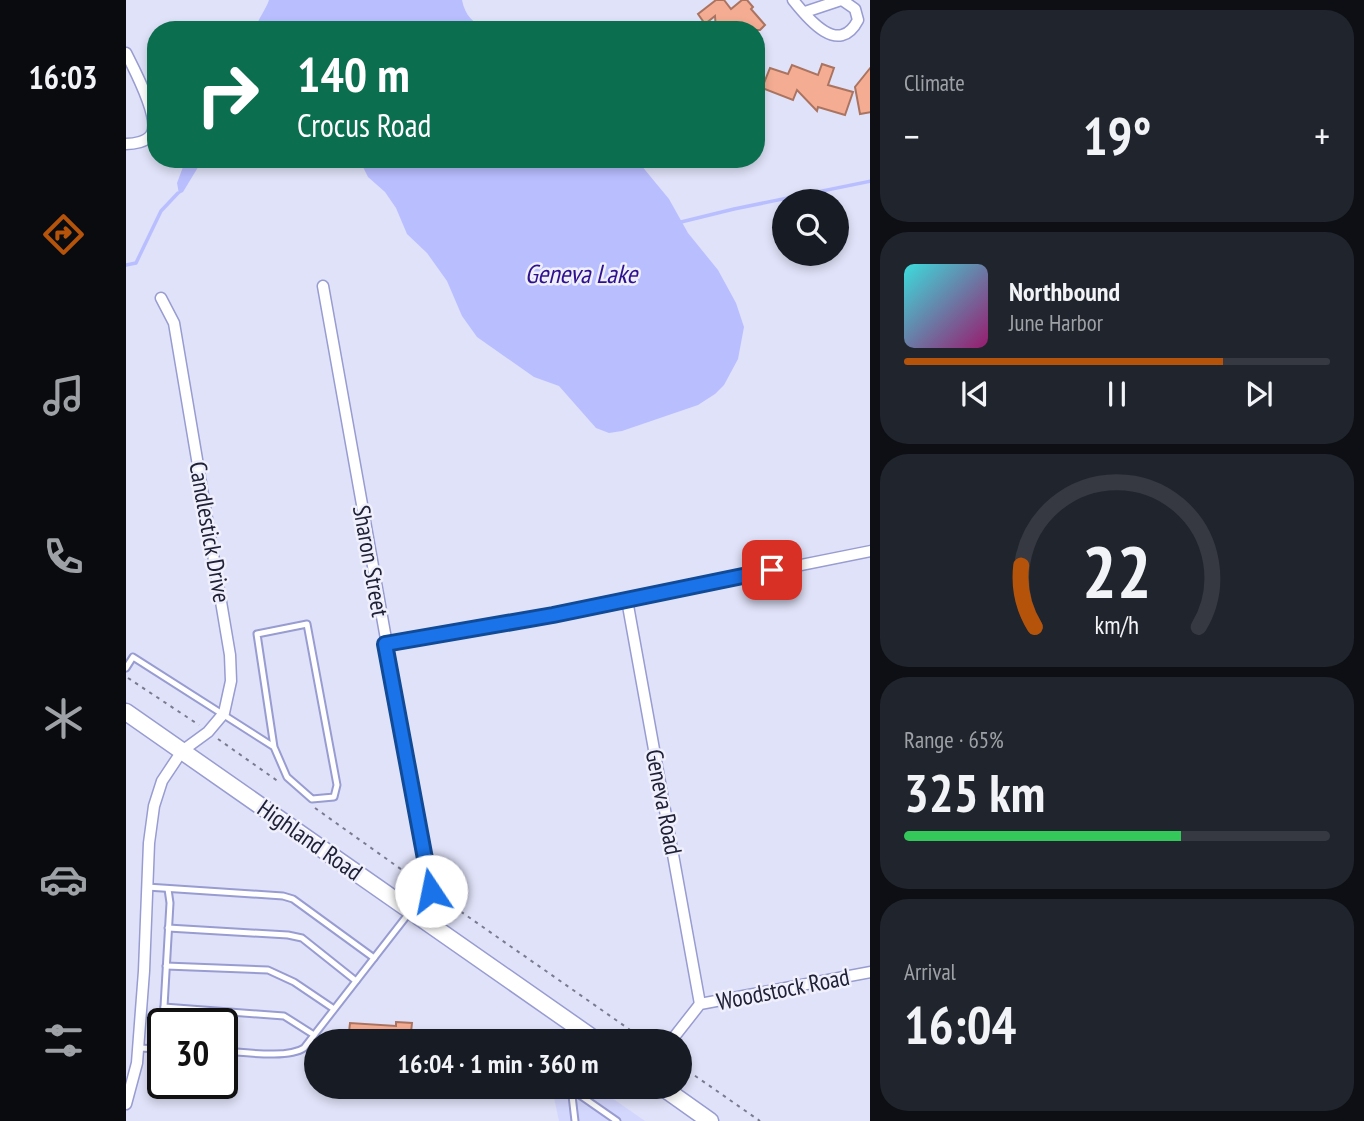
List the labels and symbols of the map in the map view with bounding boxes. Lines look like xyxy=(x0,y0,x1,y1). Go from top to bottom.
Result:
water label: Geneva Lake xyxy=(525,257,640,290)
street label: Candlestick Drive xyxy=(182,459,238,605)
street label: Sharon Street xyxy=(346,503,396,620)
pin xyxy=(742,540,802,600)
street label: Geneva Road xyxy=(639,747,689,857)
street label: Highland Road xyxy=(251,793,369,887)
position arrow xyxy=(394,854,468,928)
street label: Woodstock Road xyxy=(714,961,852,1017)
speed limit sign: 30 xyxy=(147,1008,238,1099)

